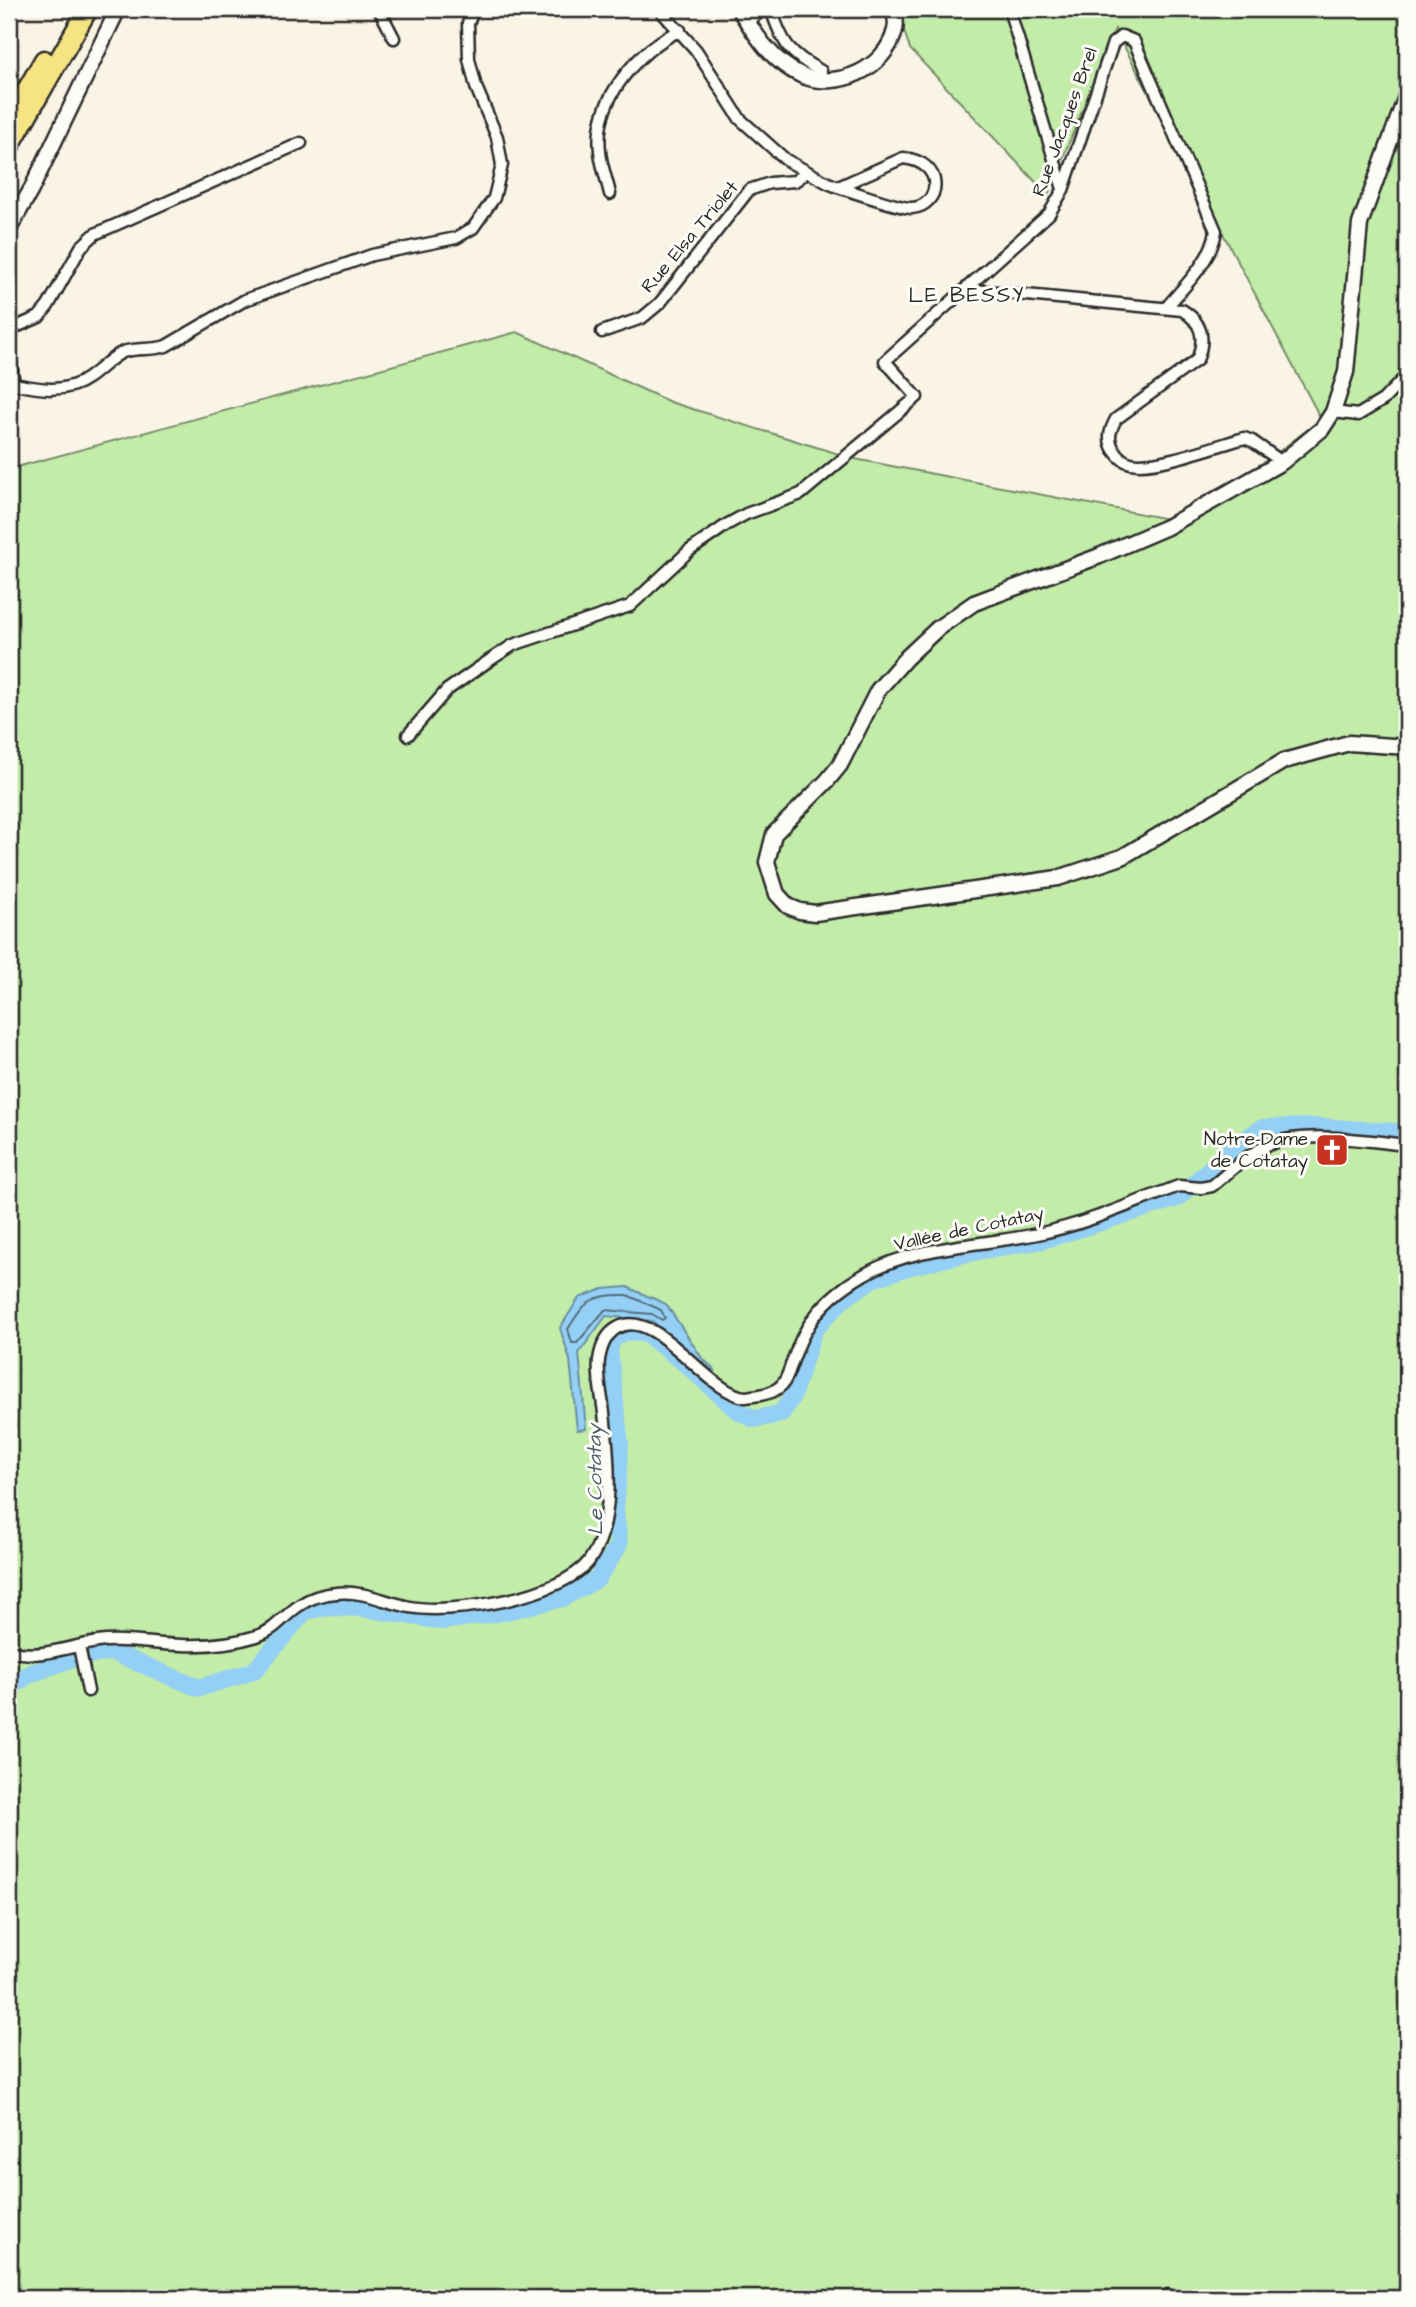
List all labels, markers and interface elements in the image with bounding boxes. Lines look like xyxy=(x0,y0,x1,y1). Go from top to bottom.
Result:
street label: Rue Jacques Brel xyxy=(1025,44,1105,200)
street label: Rue Elsa Triolet xyxy=(635,175,745,299)
district label: LE BESSY xyxy=(909,281,1025,310)
place label: Notre-Dame de Cotatay xyxy=(1204,1126,1309,1176)
church icon: Notre-Dame de Cotatay xyxy=(1313,1131,1351,1169)
street label: Vallée de Cotatay xyxy=(892,1200,1047,1259)
water label: Le Cotatay xyxy=(579,1422,611,1536)

